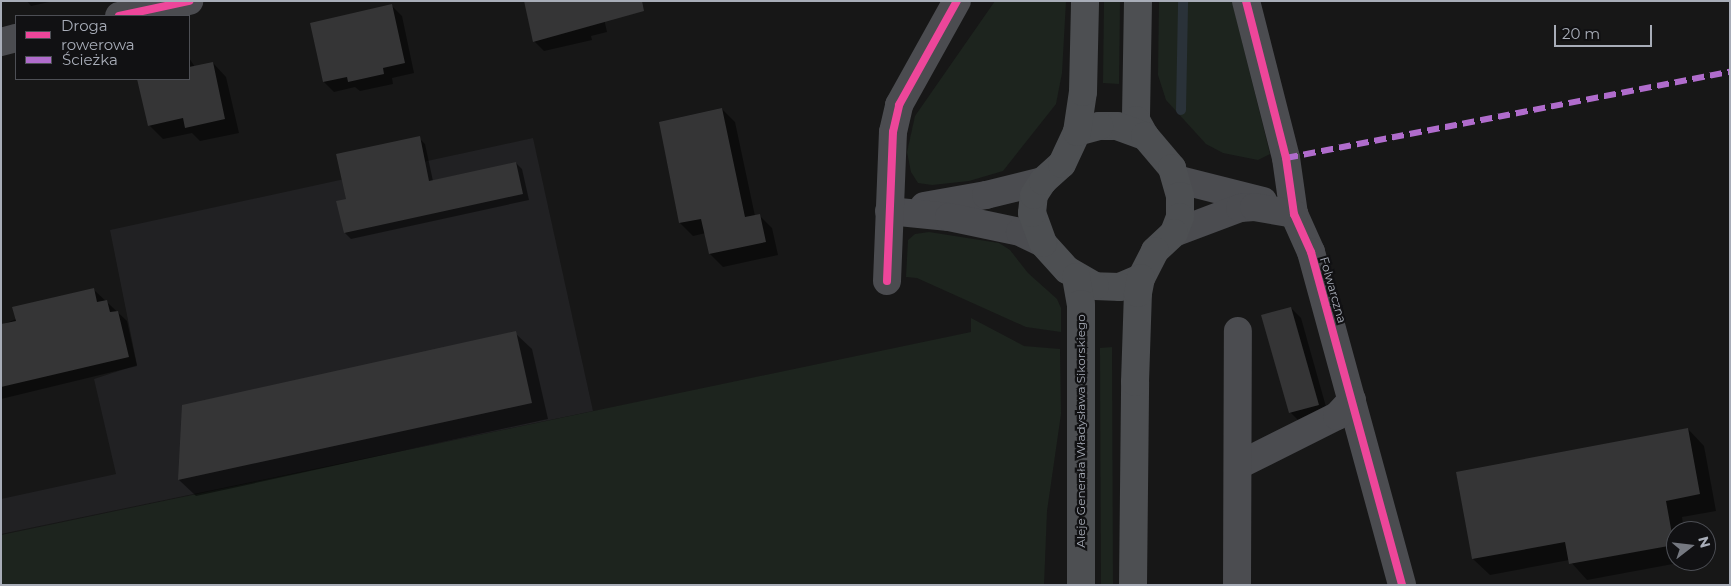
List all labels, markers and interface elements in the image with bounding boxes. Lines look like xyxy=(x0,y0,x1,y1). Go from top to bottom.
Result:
legend xyxy=(15,15,190,80)
scale bar xyxy=(1556,15,1654,47)
text: Droga rowerowa xyxy=(61,16,135,54)
text: 20 m xyxy=(1562,24,1600,43)
text: Ścieżka xyxy=(62,50,118,69)
street label: Folwarczna xyxy=(1317,255,1349,325)
street label: Aleje Generała Władysława Sikorskiego xyxy=(1074,314,1088,548)
north arrow xyxy=(1666,521,1716,571)
text: N xyxy=(1694,534,1715,550)

